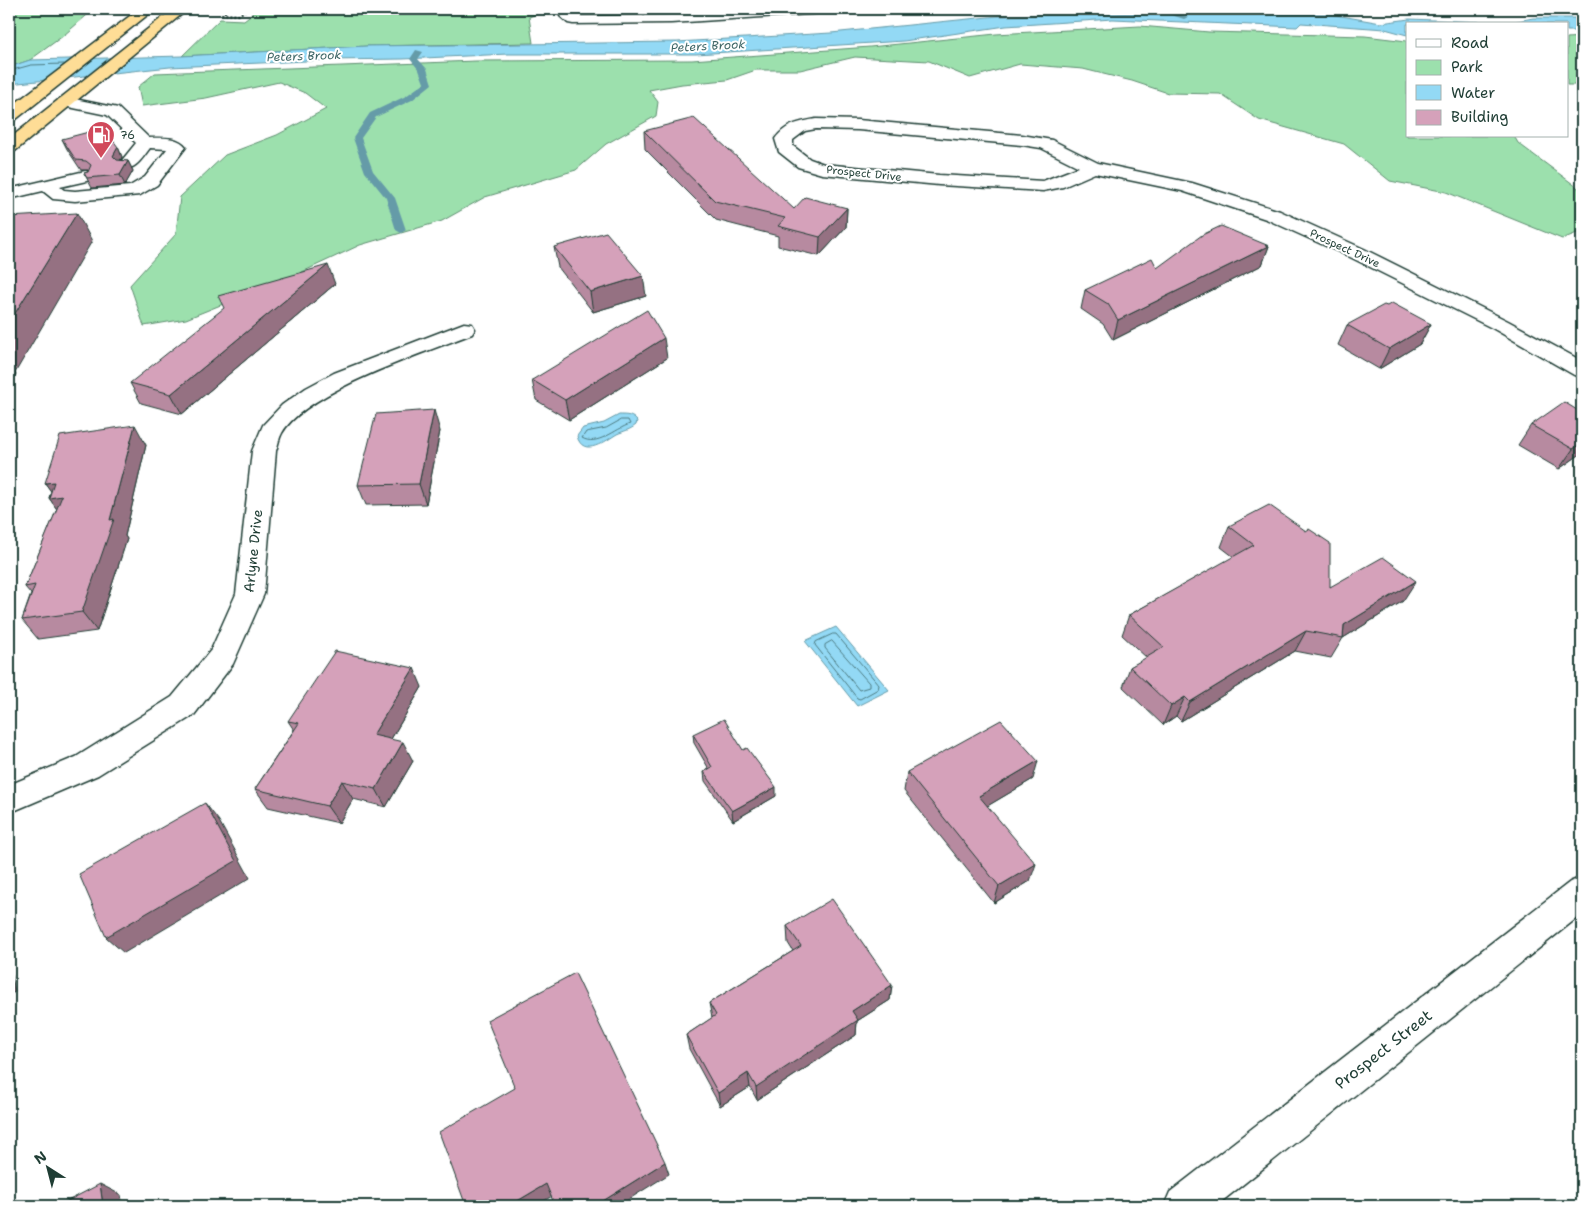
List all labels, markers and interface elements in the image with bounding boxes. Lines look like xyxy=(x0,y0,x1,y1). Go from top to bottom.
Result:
legend xyxy=(1406,22,1568,138)
text: Road xyxy=(1451,33,1489,53)
water label: Peters Brook xyxy=(670,36,746,56)
water label: Peters Brook xyxy=(266,47,342,65)
text: Park xyxy=(1451,57,1483,77)
text: Water xyxy=(1451,83,1495,103)
text: Building xyxy=(1451,107,1508,127)
fuel station icon: 76 xyxy=(86,120,116,159)
place label: 76 xyxy=(120,128,135,143)
street label: Prospect Drive xyxy=(825,162,902,185)
street label: Prospect Drive xyxy=(1307,226,1382,271)
street label: Arlyne Drive xyxy=(240,508,266,594)
street label: Prospect Street xyxy=(1330,1005,1436,1094)
north arrow xyxy=(22,1142,72,1192)
text: N xyxy=(31,1147,50,1168)

